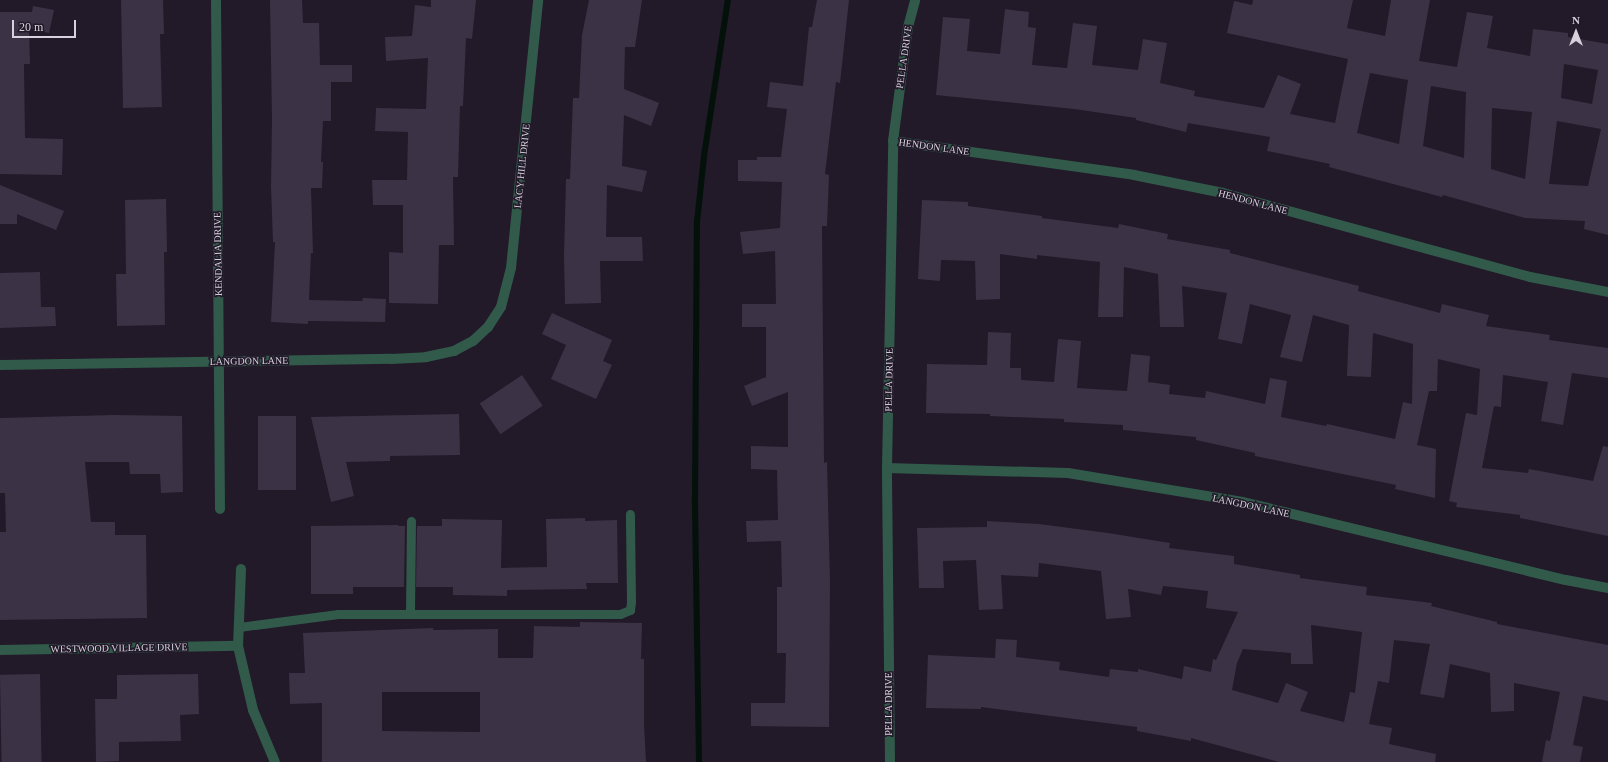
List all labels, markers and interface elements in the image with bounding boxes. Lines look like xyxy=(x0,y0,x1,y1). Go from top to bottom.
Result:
scale bar xyxy=(14,12,78,38)
north arrow xyxy=(1556,12,1596,52)
text: N xyxy=(1572,14,1580,26)
text: 20 m xyxy=(19,20,43,34)
street label: PELLA DRIVE xyxy=(894,24,914,90)
street label: LACY HILL DRIVE xyxy=(512,123,532,209)
street label: HENDON LANE xyxy=(898,136,970,158)
street label: HENDON LANE xyxy=(1217,187,1289,217)
street label: KENDALIA DRIVE xyxy=(211,212,225,296)
street label: PELLA DRIVE xyxy=(882,348,896,412)
street label: LANGDON LANE xyxy=(210,354,288,368)
street label: LANGDON LANE xyxy=(1211,492,1291,520)
street label: WESTWOOD VILLAGE DRIVE xyxy=(50,641,188,655)
street label: PELLA DRIVE xyxy=(883,672,895,736)

